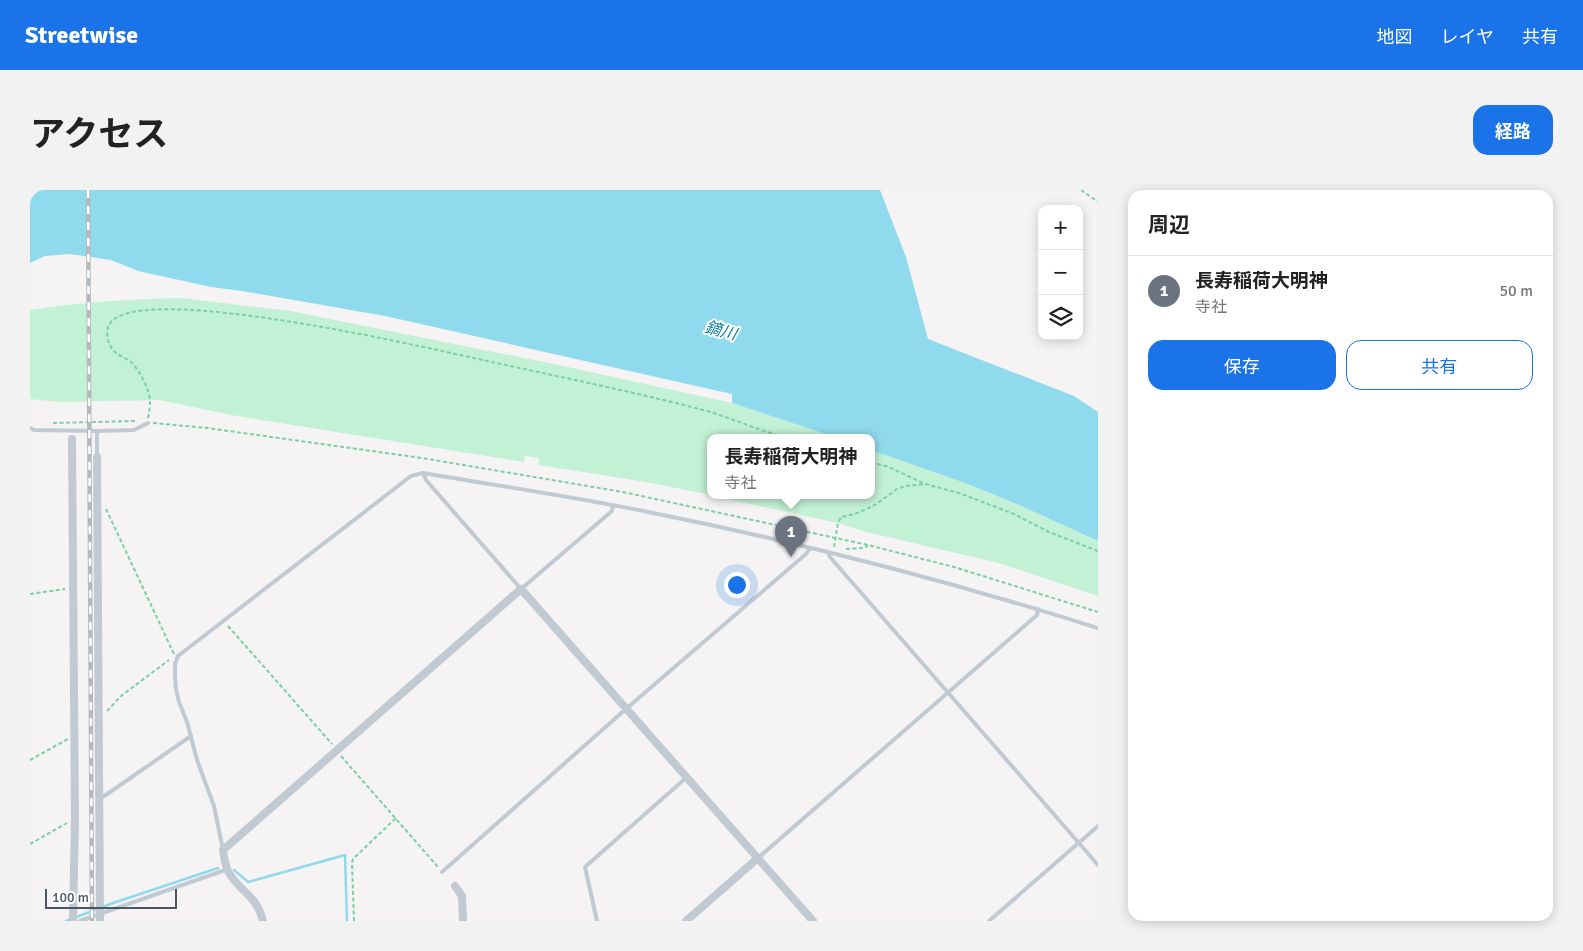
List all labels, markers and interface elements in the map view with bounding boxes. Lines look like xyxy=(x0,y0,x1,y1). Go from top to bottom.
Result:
text: Streetwise xyxy=(25,20,138,50)
text: 地図 xyxy=(1377,26,1413,48)
text: レイヤ xyxy=(1441,26,1494,48)
text: 共有 xyxy=(1522,26,1558,48)
button: 経路 xyxy=(1473,105,1553,155)
text: アクセス xyxy=(30,113,168,156)
map controls xyxy=(1038,205,1083,340)
button: + xyxy=(1038,205,1083,250)
text: 周辺 xyxy=(1148,212,1190,238)
button: − xyxy=(1038,250,1083,295)
text: 長寿稲荷大明神 xyxy=(1195,269,1328,293)
text: 1 xyxy=(1160,281,1168,301)
text: 50 m xyxy=(1499,281,1533,301)
button: layers xyxy=(1038,295,1083,340)
text: 寺社 xyxy=(1195,297,1227,317)
water label: 鏑川 xyxy=(703,317,741,345)
button: 保存 xyxy=(1148,340,1336,390)
button: 共有 xyxy=(1346,340,1533,390)
popup xyxy=(707,434,875,499)
text: 長寿稲荷大明神 xyxy=(724,445,858,469)
text: 寺社 xyxy=(724,473,757,493)
pin: 1 xyxy=(775,516,807,557)
your location xyxy=(724,572,750,598)
scale bar xyxy=(45,886,178,909)
text: 100 m xyxy=(52,889,89,906)

